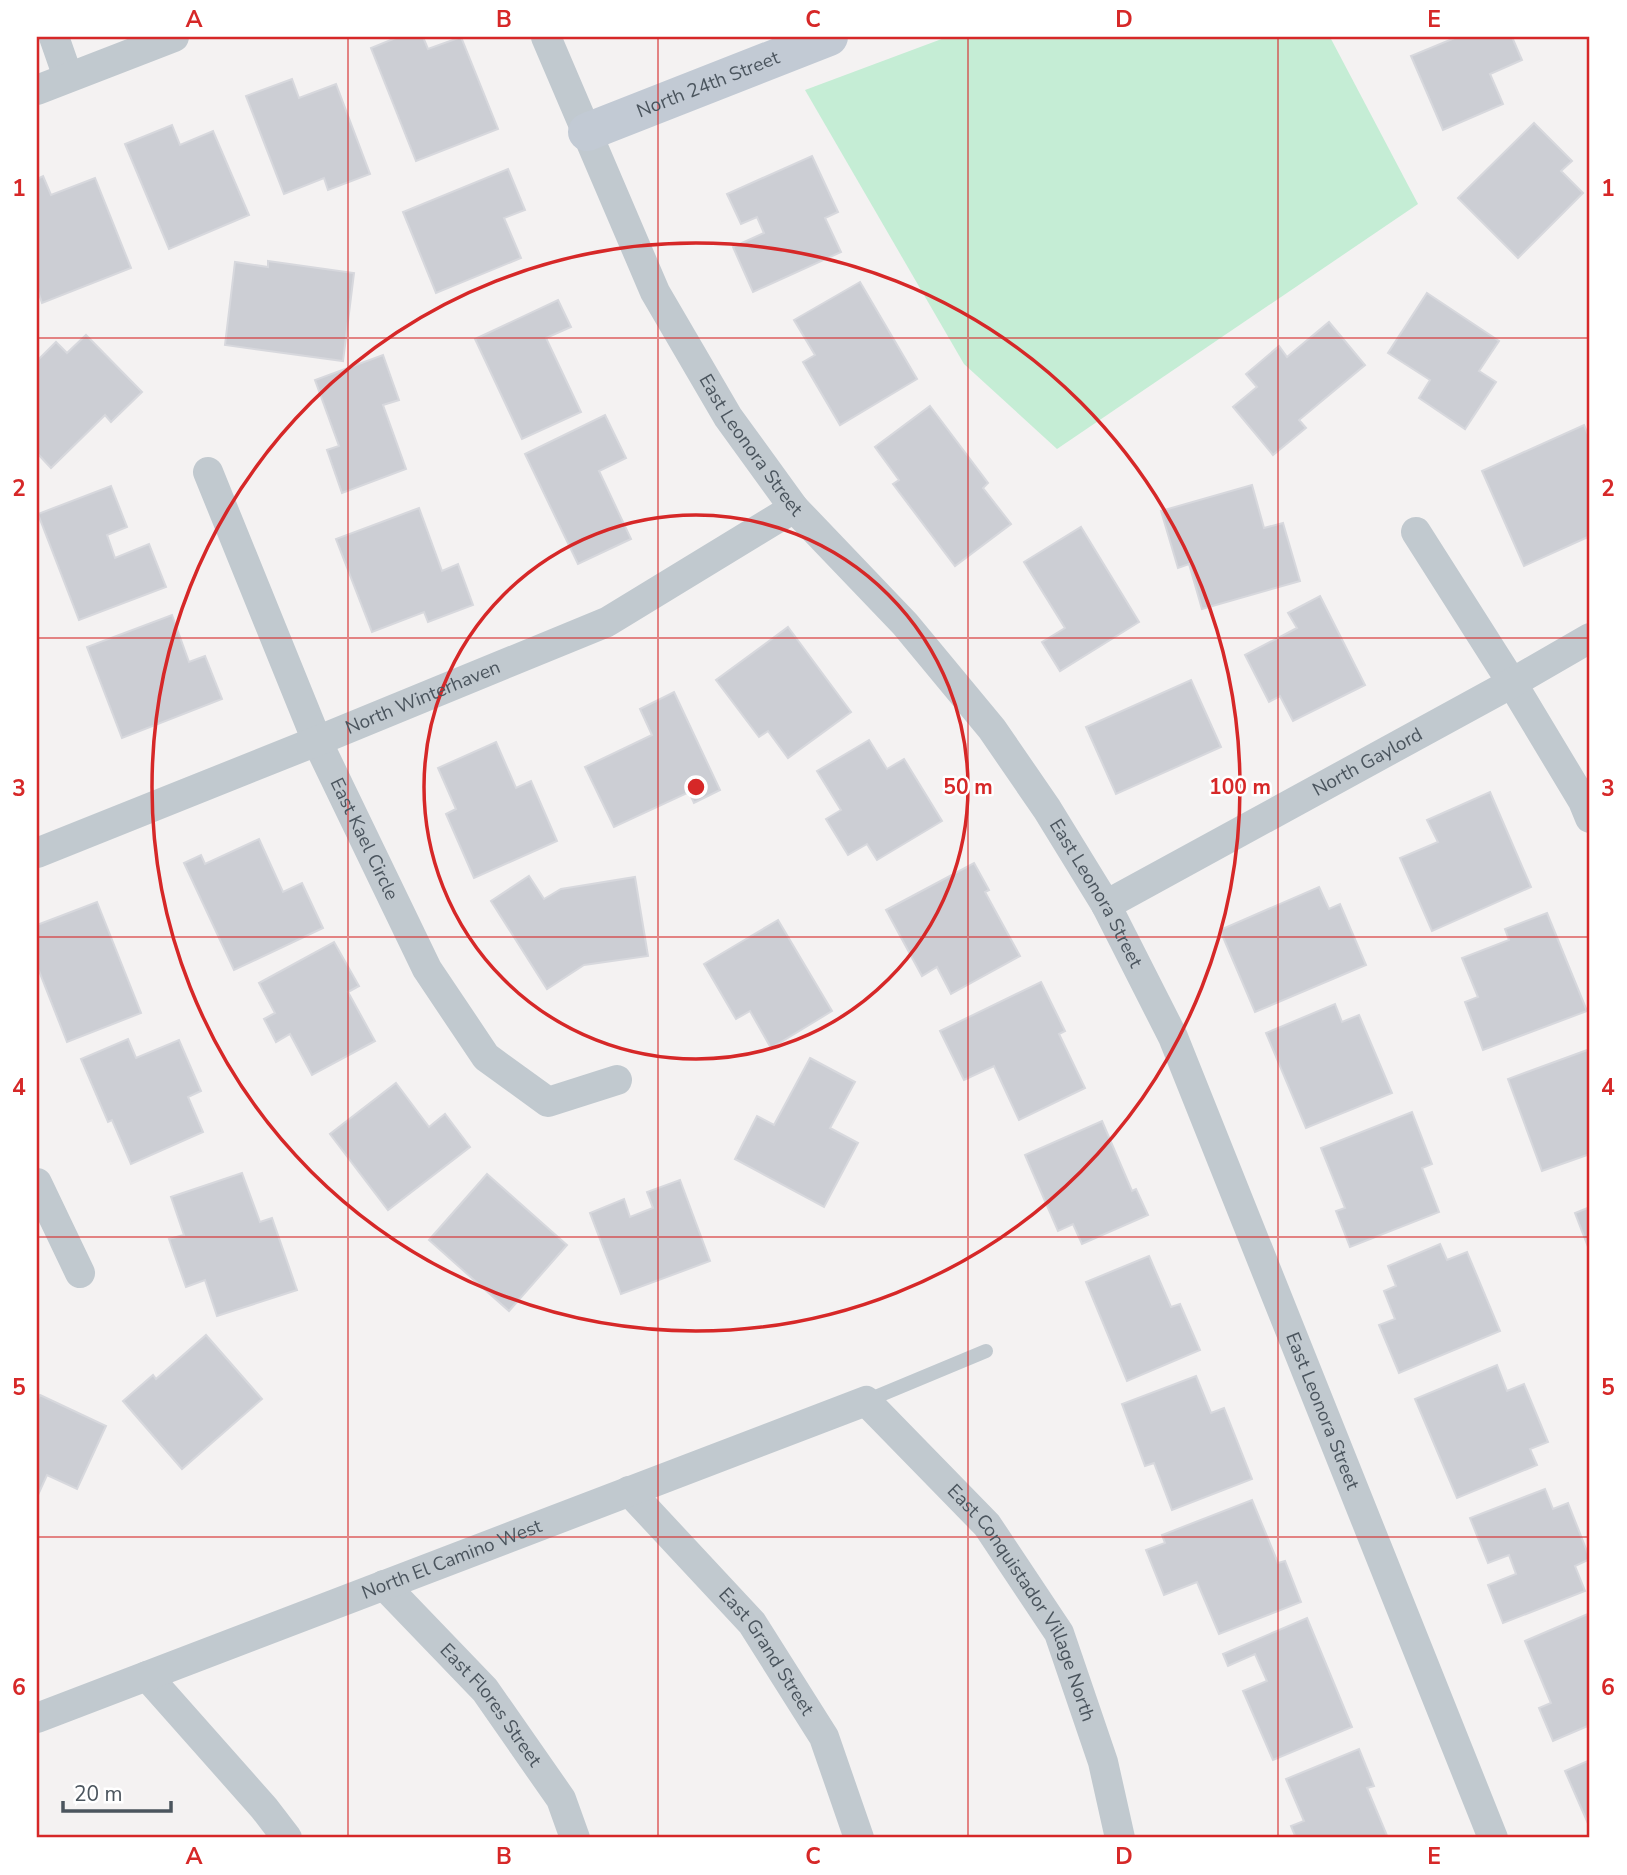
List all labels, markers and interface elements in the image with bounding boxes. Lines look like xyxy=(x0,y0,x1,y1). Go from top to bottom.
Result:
text: A xyxy=(185,4,203,35)
text: B xyxy=(496,4,512,35)
text: C xyxy=(805,4,821,35)
text: D xyxy=(1115,4,1133,35)
text: E xyxy=(1427,4,1441,35)
street label: North 24th Street xyxy=(633,45,784,124)
text: 1 xyxy=(12,173,26,204)
text: 1 xyxy=(1601,173,1615,204)
street label: East Leonora Street xyxy=(693,369,809,522)
text: 2 xyxy=(12,473,26,504)
text: 2 xyxy=(1601,473,1615,504)
street label: North Winterhaven xyxy=(341,654,504,741)
street label: North Gaylord xyxy=(1308,721,1427,803)
text: 3 xyxy=(12,773,26,804)
text: 50 m xyxy=(943,773,993,801)
text: 100 m xyxy=(1209,773,1271,801)
text: 3 xyxy=(1601,773,1615,804)
street label: East Kael Circle xyxy=(324,774,405,904)
centre of rings xyxy=(684,775,708,799)
street label: East Leonora Street xyxy=(1043,814,1149,972)
text: 4 xyxy=(12,1072,26,1103)
text: 4 xyxy=(1601,1072,1615,1103)
street label: East Leonora Street xyxy=(1279,1328,1366,1494)
text: 5 xyxy=(12,1372,26,1403)
text: 5 xyxy=(1601,1372,1615,1403)
street label: East Conquistador Village North xyxy=(941,1479,1101,1725)
street label: North El Camino West xyxy=(358,1513,546,1606)
street label: East Grand Street xyxy=(713,1582,820,1721)
street label: East Flores Street xyxy=(434,1638,548,1772)
text: 6 xyxy=(12,1672,26,1703)
text: 6 xyxy=(1601,1672,1615,1703)
scale bar xyxy=(63,1770,172,1814)
text: 20 m xyxy=(74,1780,123,1808)
text: A xyxy=(185,1841,203,1872)
text: B xyxy=(496,1841,512,1872)
text: C xyxy=(805,1841,821,1872)
text: D xyxy=(1115,1841,1133,1872)
text: E xyxy=(1427,1841,1441,1872)

